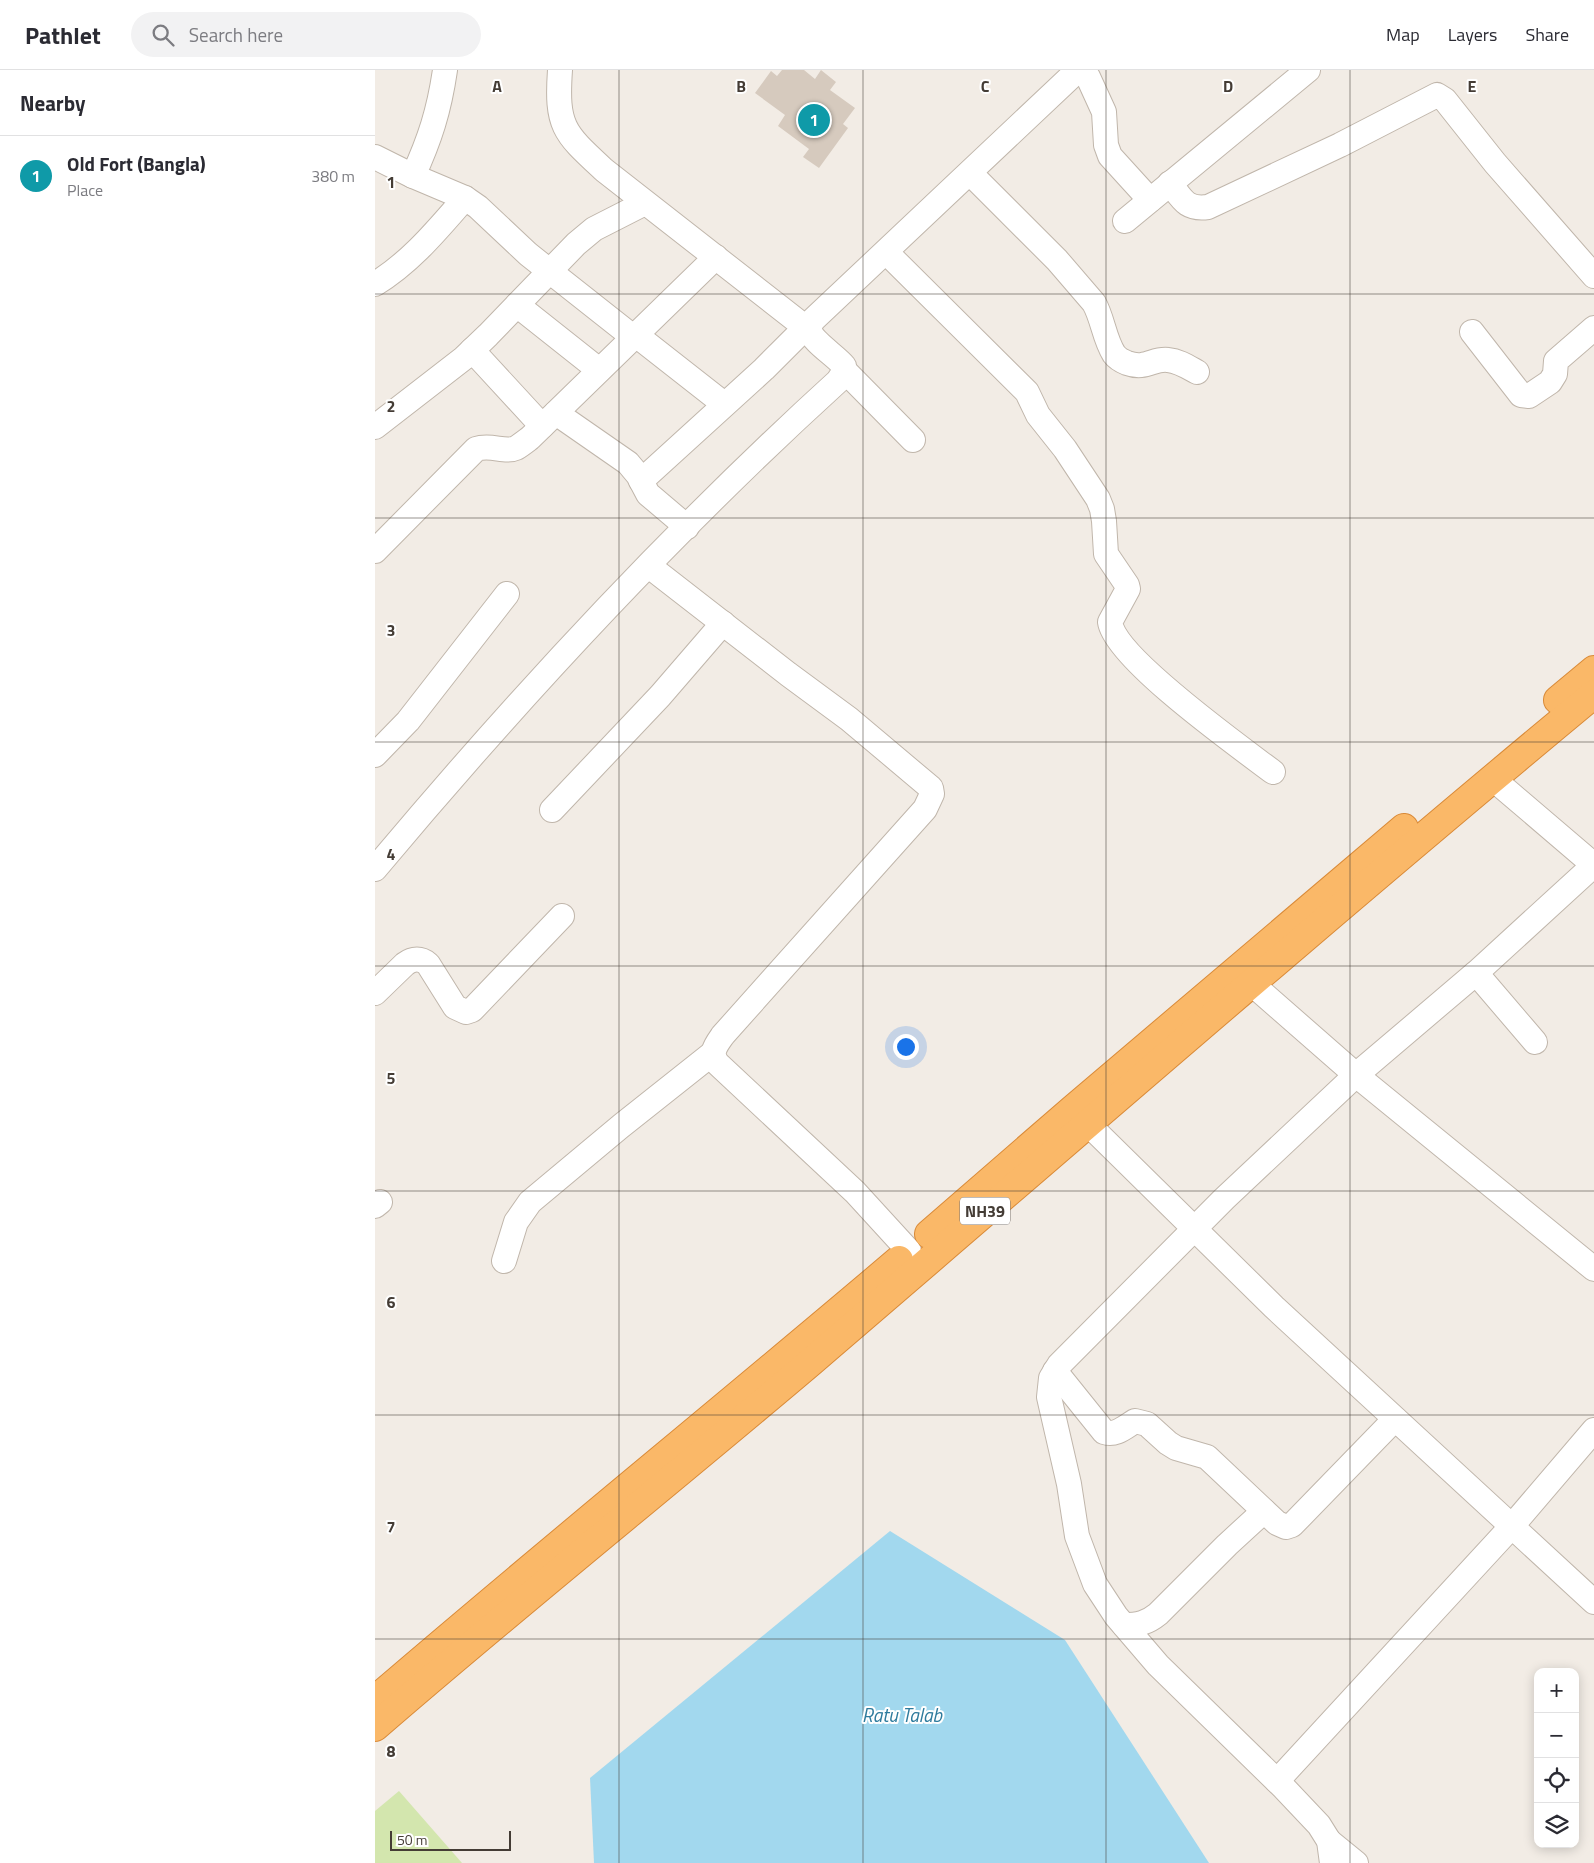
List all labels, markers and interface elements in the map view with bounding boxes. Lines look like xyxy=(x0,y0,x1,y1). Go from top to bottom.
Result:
search box xyxy=(131,12,481,57)
text: Pathlet xyxy=(25,17,101,53)
text: Search here xyxy=(189,20,283,49)
icon: search xyxy=(149,21,177,49)
text: Map xyxy=(1386,21,1420,48)
text: Layers xyxy=(1448,21,1497,48)
text: Share xyxy=(1525,21,1569,48)
text: A xyxy=(492,74,502,98)
text: B xyxy=(736,74,746,98)
text: C xyxy=(981,74,990,98)
text: D xyxy=(1223,74,1233,98)
text: E xyxy=(1468,74,1477,98)
text: Nearby xyxy=(20,87,85,119)
pin: 1 xyxy=(798,101,830,139)
text: Old Fort (Bangla) xyxy=(67,149,206,178)
text: 1 xyxy=(32,164,40,188)
text: 380 m xyxy=(311,164,355,188)
text: 1 xyxy=(387,170,395,194)
text: Place xyxy=(67,178,103,202)
text: 2 xyxy=(387,394,395,418)
text: 3 xyxy=(387,618,395,642)
text: 4 xyxy=(387,842,396,866)
your location xyxy=(893,1034,919,1060)
text: 5 xyxy=(387,1066,396,1090)
road number: NH39 xyxy=(960,1198,1010,1224)
text: 6 xyxy=(387,1290,396,1314)
text: 7 xyxy=(387,1515,395,1539)
map controls xyxy=(1534,1668,1579,1848)
button: + xyxy=(1534,1668,1579,1713)
water label: Ratu Talab xyxy=(862,1700,942,1729)
button: − xyxy=(1534,1713,1579,1758)
text: 8 xyxy=(387,1739,396,1763)
button: locate xyxy=(1534,1758,1579,1803)
button: layers xyxy=(1534,1803,1579,1848)
scale bar xyxy=(390,1828,511,1851)
text: 50 m xyxy=(397,1829,427,1850)

